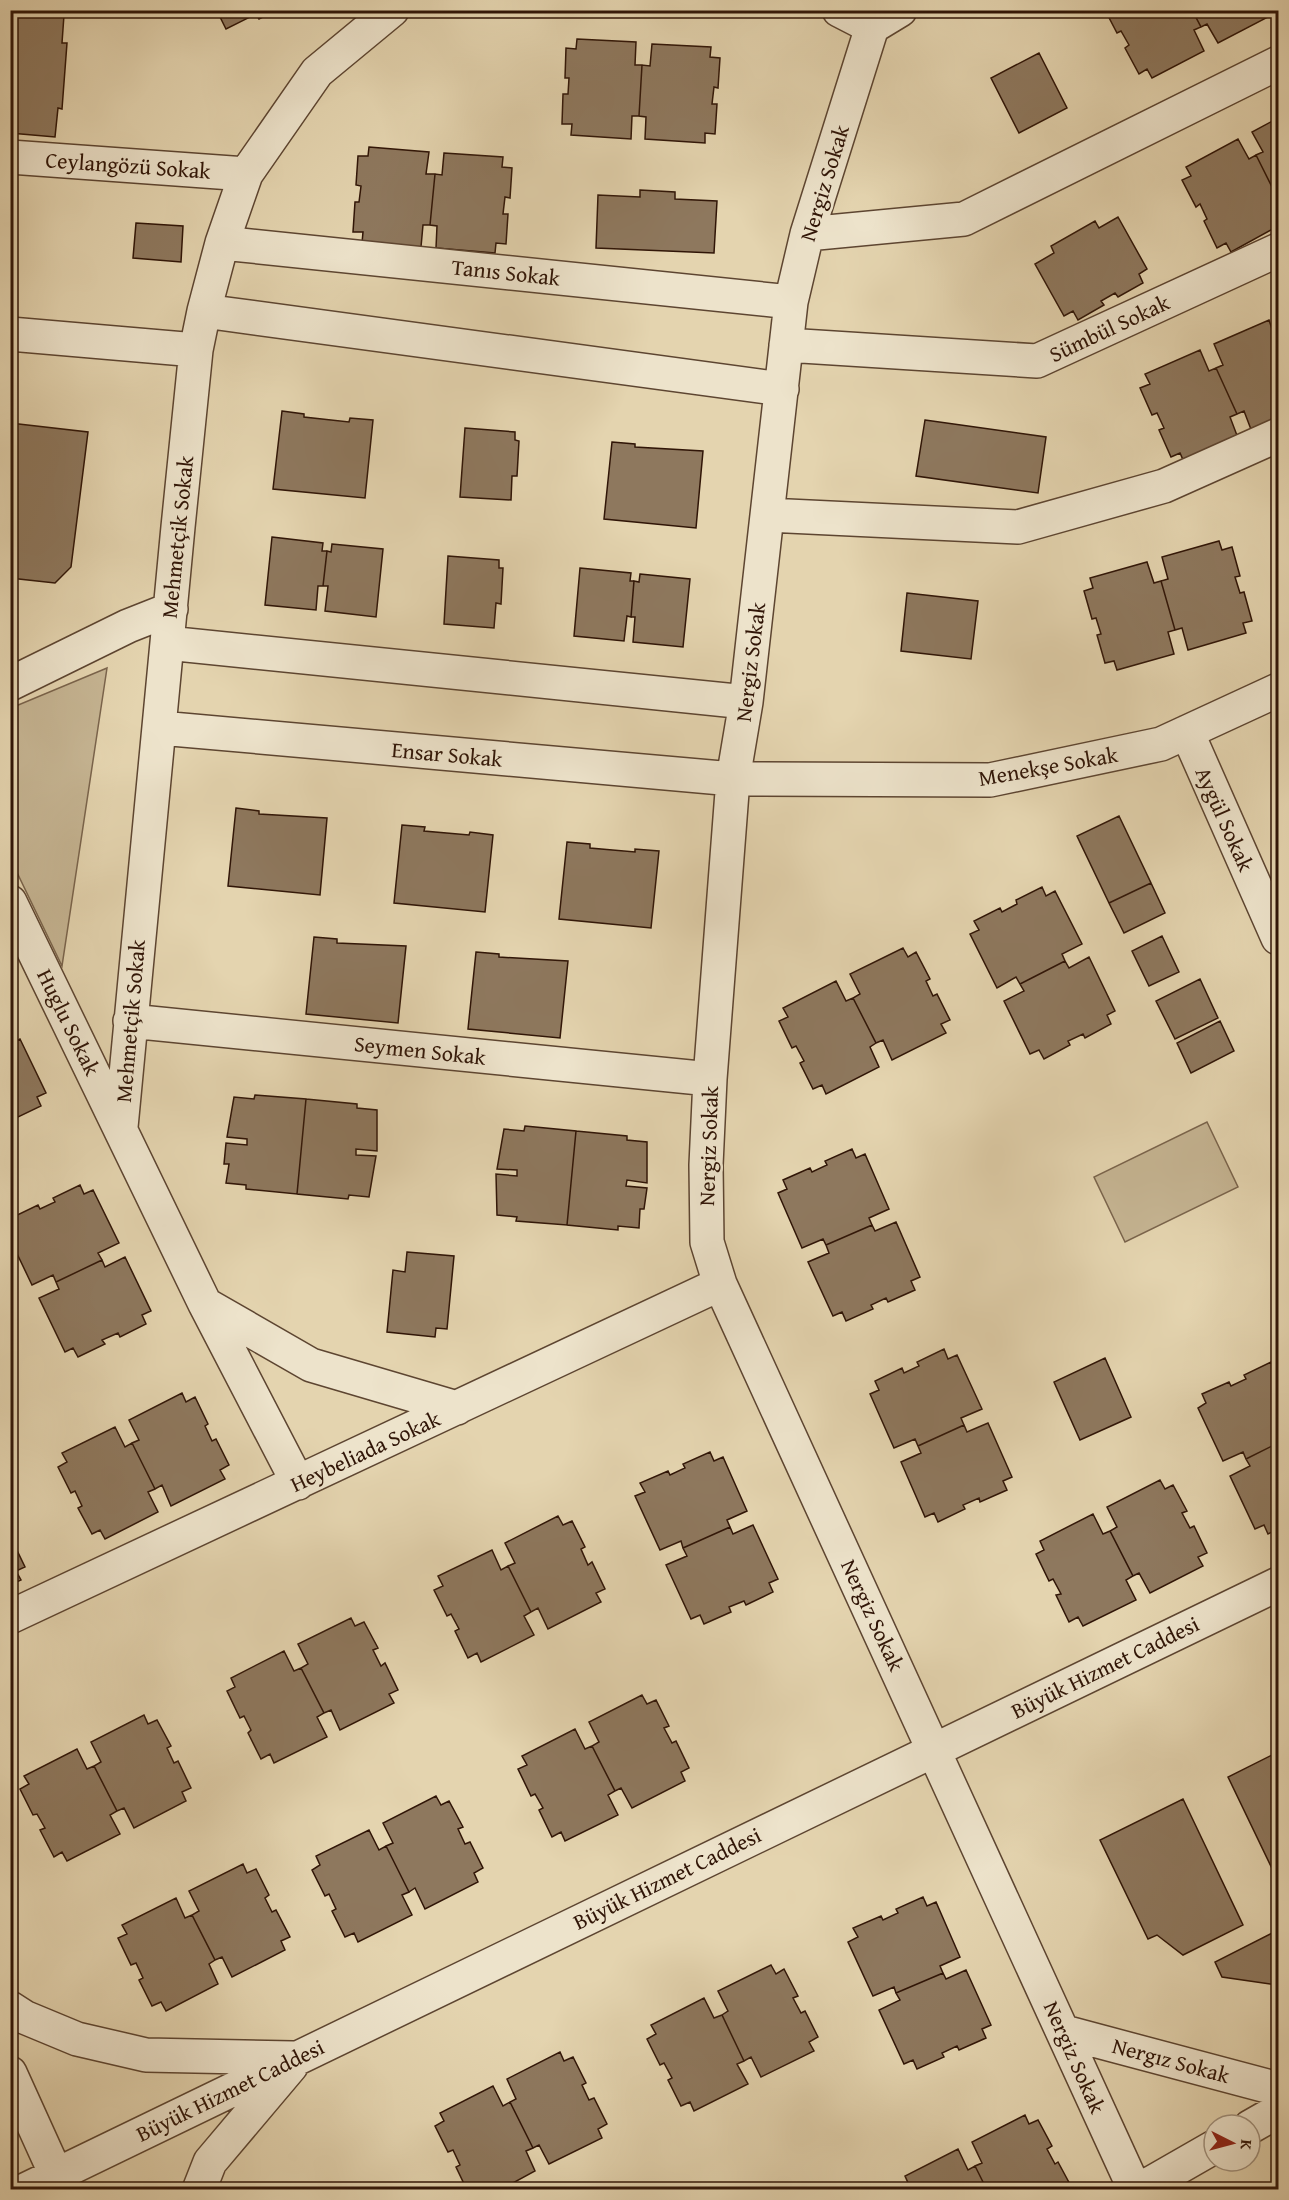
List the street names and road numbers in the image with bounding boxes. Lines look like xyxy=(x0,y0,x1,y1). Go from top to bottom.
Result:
street label: Nergiz Sokak xyxy=(791,120,857,245)
street label: Ceylangözü Sokak xyxy=(44,143,212,187)
street label: Tanıs Sokak xyxy=(450,250,563,294)
street label: Sümbül Sokak xyxy=(1043,286,1175,370)
street label: Mehmetçik Sokak xyxy=(153,453,202,620)
street label: Nergiz Sokak xyxy=(727,600,773,724)
street label: Ensar Sokak xyxy=(390,733,505,775)
street label: Menekşe Sokak xyxy=(976,738,1121,794)
street label: Aygül Sokak xyxy=(1188,761,1263,877)
street label: Mehmetçik Sokak xyxy=(107,937,153,1104)
street label: Huglu Sokak xyxy=(29,963,109,1081)
street label: Seymen Sokak xyxy=(353,1027,488,1073)
street label: Nergiz Sokak xyxy=(690,1085,726,1207)
street label: Heybeliada Sokak xyxy=(285,1402,446,1500)
street label: Nergiz Sokak xyxy=(833,1554,913,1677)
street label: Büyük Hizmet Caddesi xyxy=(1006,1608,1204,1726)
street label: Büyük Hizmet Caddesi xyxy=(568,1819,766,1937)
street label: Nergiz Sokak xyxy=(1036,1996,1114,2119)
street label: Nergız Sokak xyxy=(1109,2029,1234,2091)
street label: Büyük Hizmet Caddesi xyxy=(131,2031,329,2149)

